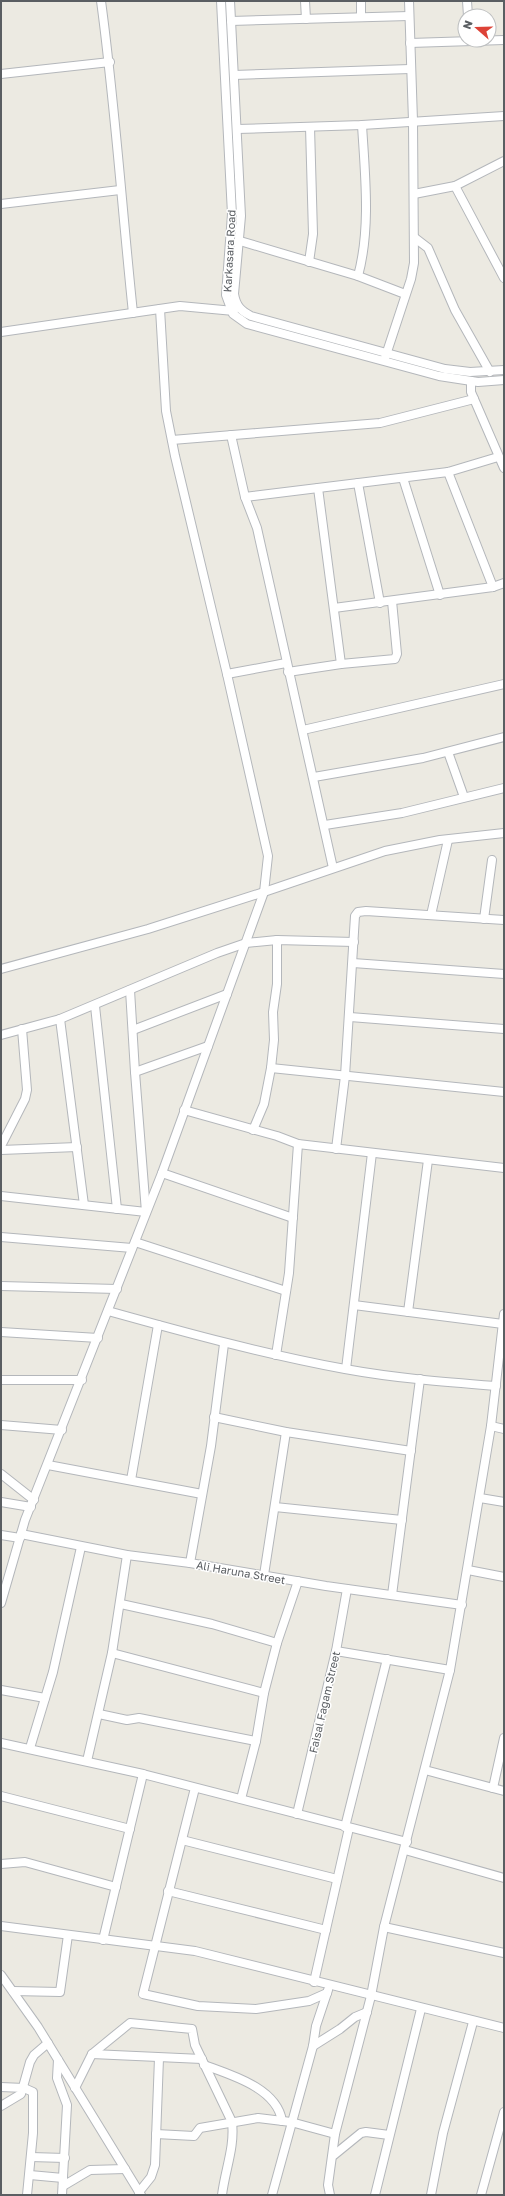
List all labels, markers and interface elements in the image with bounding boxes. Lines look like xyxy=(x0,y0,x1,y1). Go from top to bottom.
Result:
north arrow xyxy=(457,8,497,48)
text: N xyxy=(460,18,475,31)
street label: Karkasara Road xyxy=(220,209,238,293)
street label: Ali Haruna Street xyxy=(195,1558,287,1586)
street label: Faisal Fagam Street xyxy=(306,1650,342,1754)

